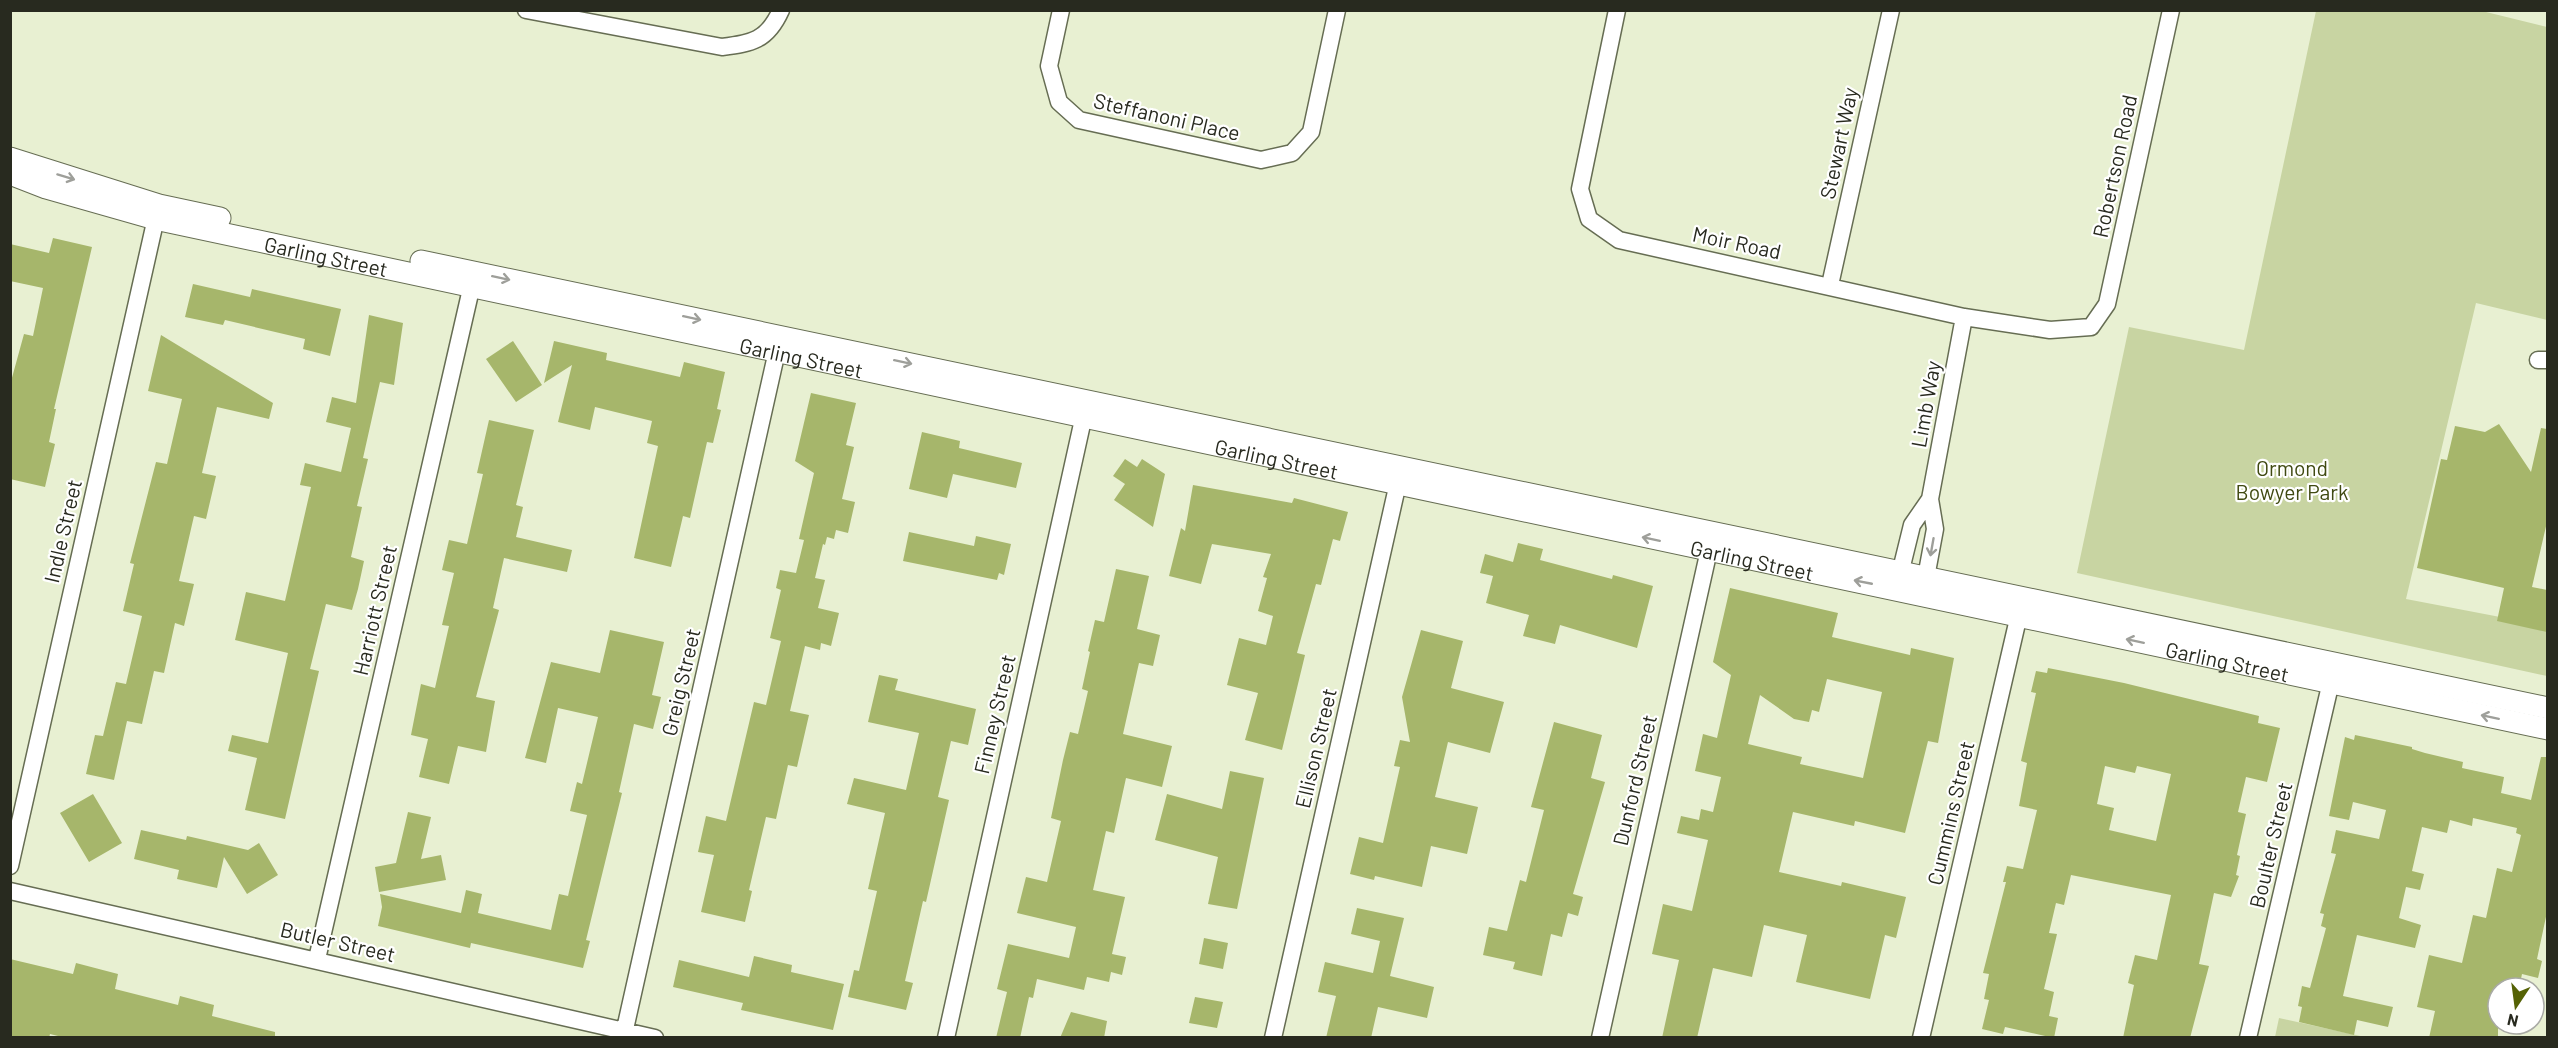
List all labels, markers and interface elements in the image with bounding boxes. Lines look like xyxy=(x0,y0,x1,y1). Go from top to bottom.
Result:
street label: Stewart Way xyxy=(1814,85,1862,201)
street label: Steffanoni Place xyxy=(1091,87,1243,145)
street label: Robertson Road xyxy=(2087,92,2141,240)
one-way arrow xyxy=(56,172,75,183)
street label: Moir Road xyxy=(1690,220,1784,264)
street label: Garling Street xyxy=(262,230,390,281)
one-way arrow xyxy=(491,272,510,284)
one-way arrow xyxy=(682,313,701,324)
street label: Garling Street xyxy=(738,331,866,382)
one-way arrow xyxy=(894,357,913,369)
street label: Limb Way xyxy=(1905,358,1945,450)
street label: Garling Street xyxy=(1213,433,1341,483)
park label: Ormond Bowyer Park xyxy=(2236,455,2348,504)
street label: Indle Street xyxy=(38,477,86,585)
one-way arrow xyxy=(1642,532,1661,544)
street label: Garling Street xyxy=(1688,534,1816,585)
one-way arrow xyxy=(1926,537,1937,556)
street label: Harriott Street xyxy=(347,542,401,678)
one-way arrow xyxy=(1853,576,1873,587)
street label: Greig Street xyxy=(655,626,705,738)
one-way arrow xyxy=(2126,635,2146,646)
street label: Garling Street xyxy=(2164,635,2291,686)
street label: Finney Street xyxy=(968,652,1020,776)
street label: Ellison Street xyxy=(1289,686,1341,810)
one-way arrow xyxy=(2481,711,2500,723)
street label: Dunford Street xyxy=(1607,712,1661,848)
street label: Cummins Street xyxy=(1921,739,1979,887)
street label: Boulter Street xyxy=(2243,780,2297,910)
street label: Butler Street xyxy=(278,916,398,966)
north arrow xyxy=(2486,976,2546,1036)
text: N xyxy=(2505,1011,2520,1032)

